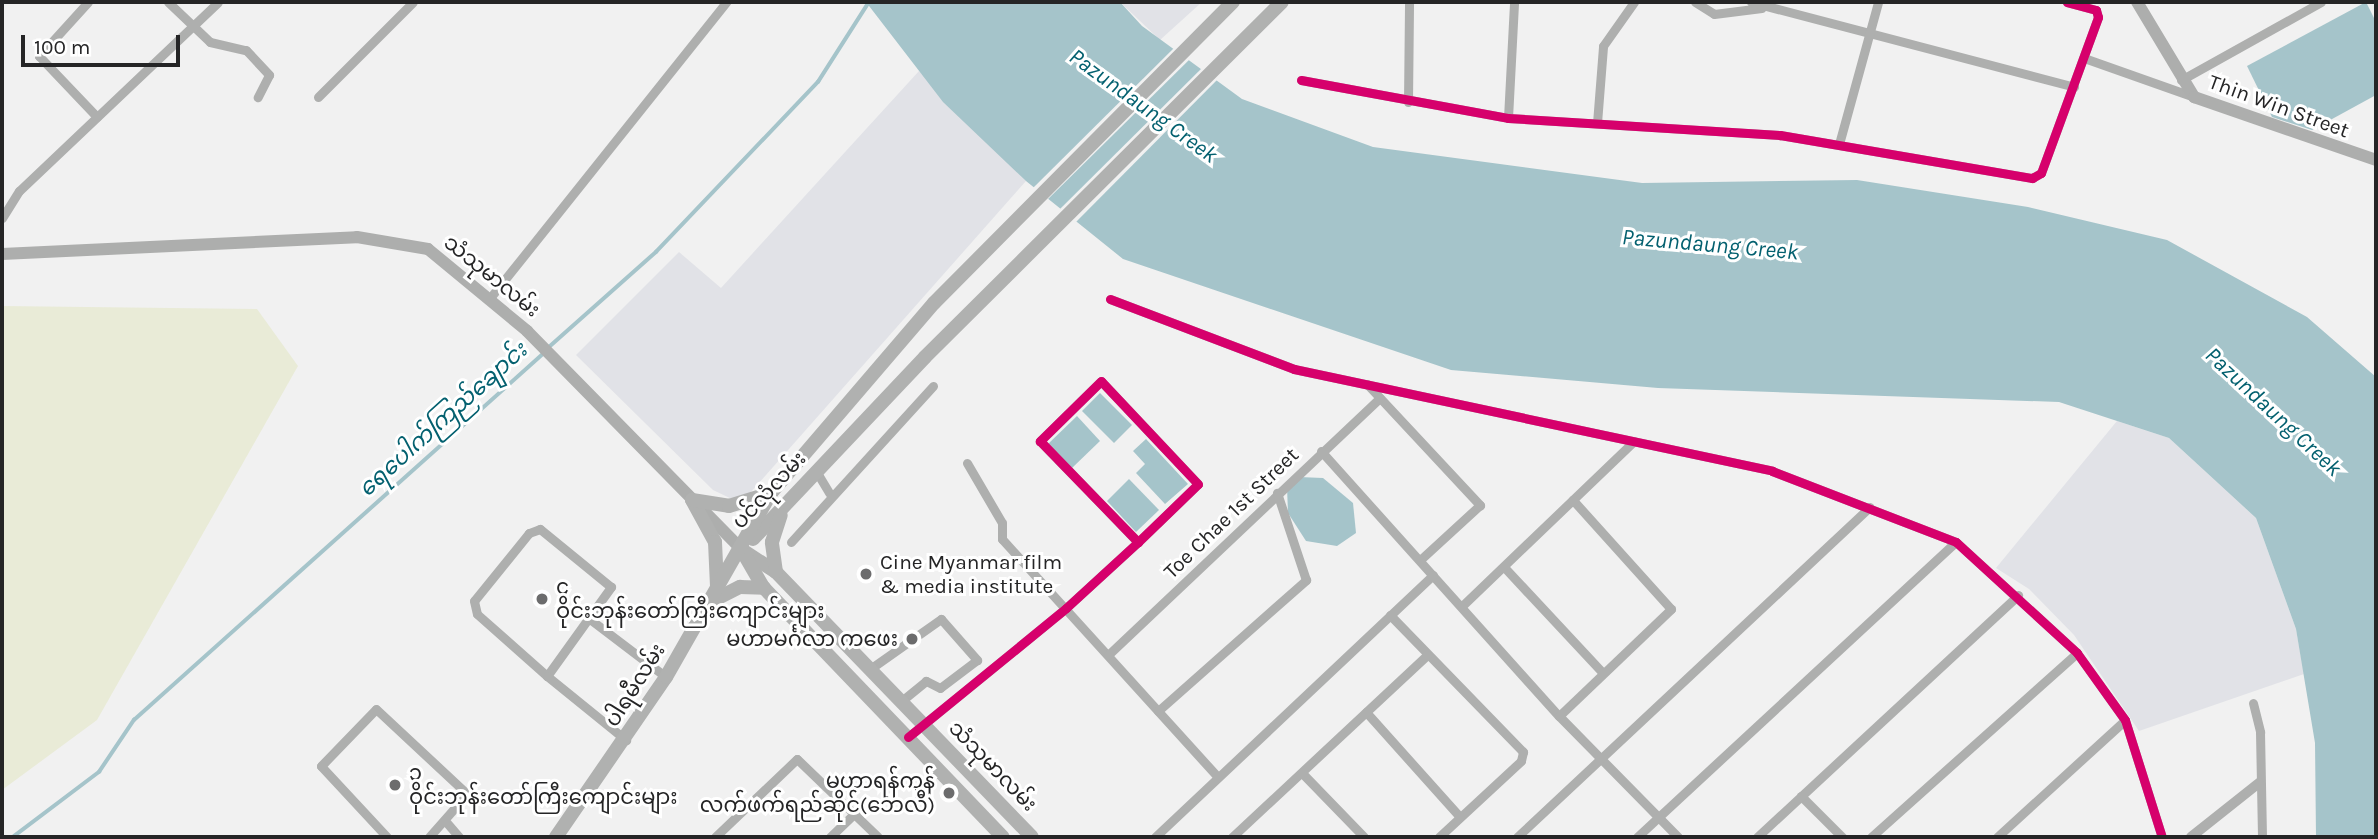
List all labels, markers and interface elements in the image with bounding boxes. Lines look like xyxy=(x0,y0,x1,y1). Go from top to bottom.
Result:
scale bar xyxy=(24,21,184,65)
text: 100 m xyxy=(34,35,91,59)
water label: Pazundaung Creek xyxy=(1063,43,1223,169)
street label: Thin Win Street xyxy=(2205,69,2353,143)
water label: Pazundaung Creek xyxy=(1621,224,1799,266)
street label: သံသုမာလမ်း xyxy=(439,230,545,322)
water label: ရေပေါက်ကြည်ချောင်း xyxy=(353,337,533,503)
water label: Pazundaung Creek xyxy=(2199,342,2347,482)
street label: Toe Chae 1st Street xyxy=(1158,442,1304,584)
street label: ပင်လုံလမ်း xyxy=(727,446,811,534)
place label: Cine Myanmar film & media institute xyxy=(880,549,1062,599)
marker: Cine Myanmar film & media institute xyxy=(858,566,874,582)
place label: ၄ ဝိုင်းဘုန်းတော်ကြီးကျောင်းများ xyxy=(556,574,825,624)
marker: ၄ ဝိုင်းဘုန်းတော်ကြီးကျောင်းများ xyxy=(534,591,550,607)
place label: မဟာမင်္ဂလာ ကဖေး xyxy=(726,626,898,652)
marker: မဟာမင်္ဂလာ ကဖေး xyxy=(904,631,920,647)
street label: ပါရမီလမ်း xyxy=(600,639,670,731)
street label: သံသုမာလမ်း xyxy=(944,715,1042,817)
place label: ၃ ဝိုင်းဘုန်းတော်ကြီးကျောင်းများ xyxy=(409,760,678,810)
place label: မဟာရန်ကုန် လက်ဖက်ရည်ဆိုင်(ဘေလီ) xyxy=(700,768,935,818)
marker: ၃ ဝိုင်းဘုန်းတော်ကြီးကျောင်းများ xyxy=(387,777,403,793)
marker: မဟာရန်ကုန် လက်ဖက်ရည်ဆိုင်(ဘေလီ) xyxy=(941,785,957,801)

